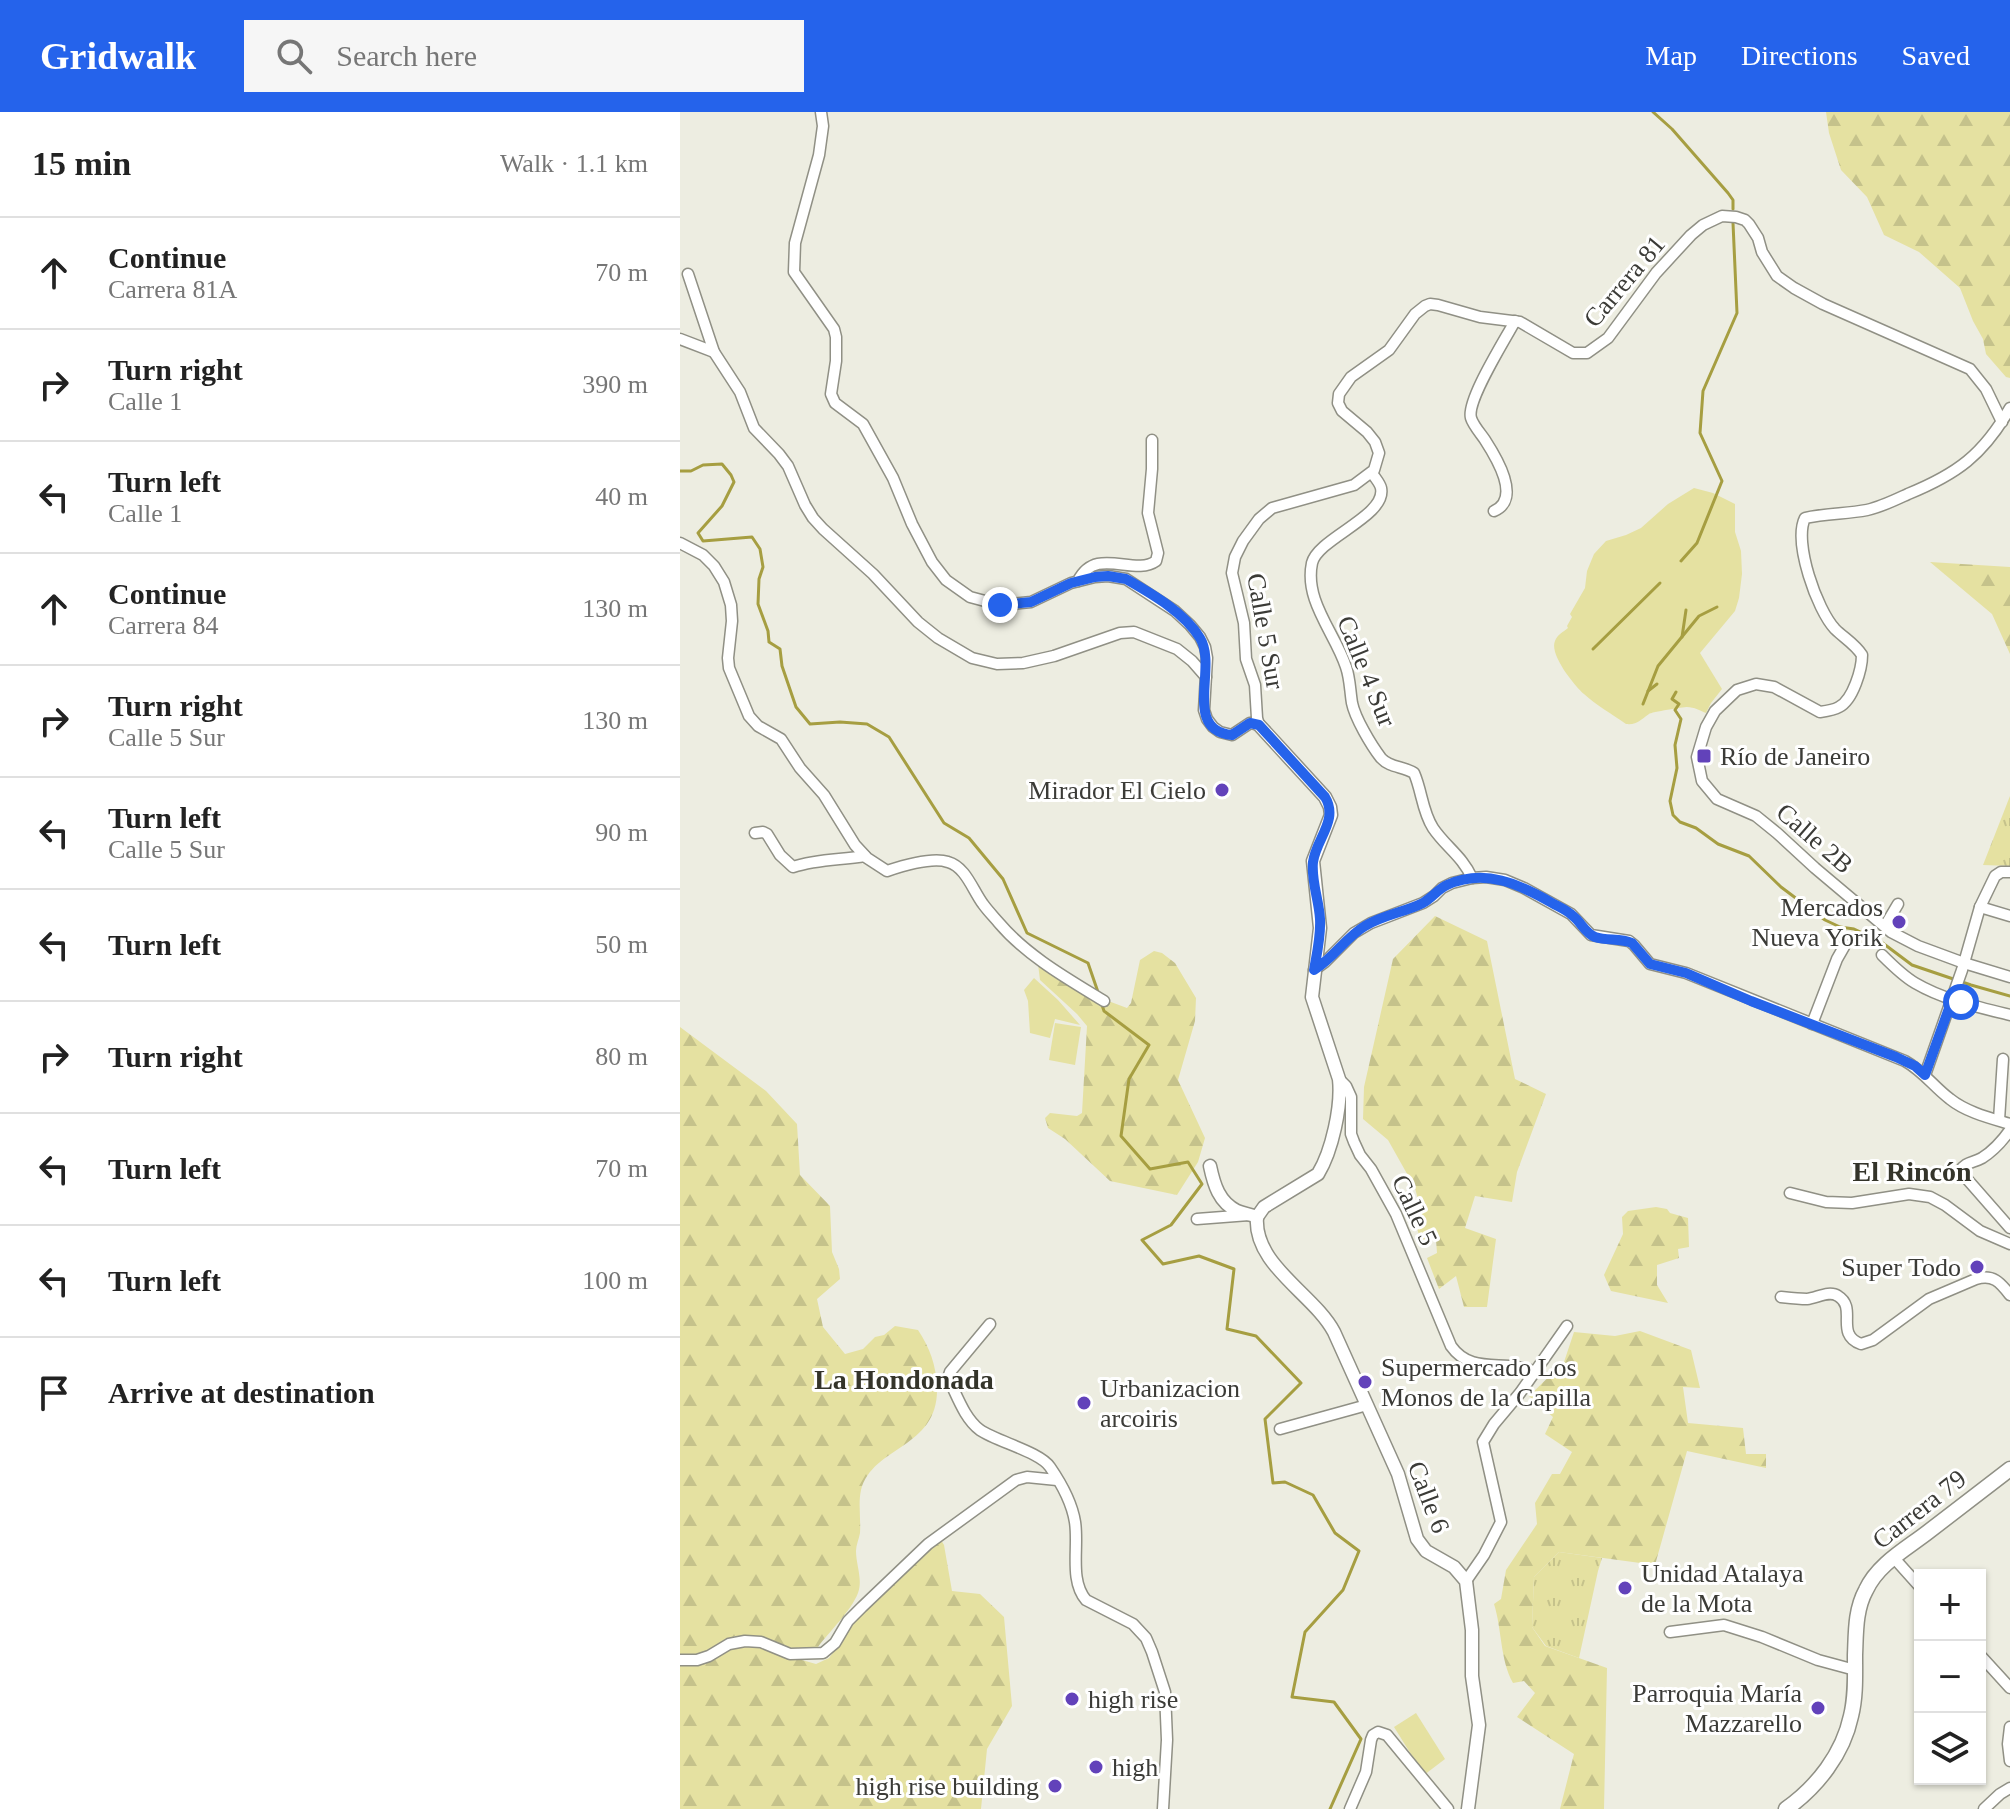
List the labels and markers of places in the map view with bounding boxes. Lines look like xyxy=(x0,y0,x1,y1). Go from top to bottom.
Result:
place label: Río de Janeiro xyxy=(1720,742,1870,771)
marker: Río de Janeiro xyxy=(1695,747,1713,765)
place label: Mirador El Cielo xyxy=(1028,776,1206,805)
marker: Mirador El Cielo xyxy=(1213,781,1231,799)
place label: Mercados Nueva Yorik xyxy=(1752,893,1883,952)
marker: Mercados Nueva Yorik xyxy=(1890,913,1908,931)
place label: Super Todo xyxy=(1841,1253,1961,1282)
marker: Super Todo xyxy=(1968,1258,1986,1276)
place label: Supermercado Los Monos de la Capilla xyxy=(1381,1353,1592,1412)
marker: Supermercado Los Monos de la Capilla xyxy=(1356,1373,1374,1391)
place label: Urbanizacion arcoiris xyxy=(1100,1374,1240,1433)
marker: Urbanizacion arcoiris xyxy=(1075,1394,1093,1412)
place label: Unidad Atalaya de la Mota xyxy=(1641,1559,1804,1618)
marker: Unidad Atalaya de la Mota xyxy=(1616,1579,1634,1597)
place label: Parroquia María Mazzarello xyxy=(1632,1679,1802,1738)
place label: high rise xyxy=(1088,1685,1178,1714)
marker: high rise xyxy=(1063,1690,1081,1708)
marker: Parroquia María Mazzarello xyxy=(1809,1699,1827,1717)
place label: high xyxy=(1112,1753,1158,1782)
marker: high xyxy=(1087,1758,1105,1776)
place label: high rise building xyxy=(856,1772,1039,1801)
marker: high rise building xyxy=(1046,1777,1064,1795)

